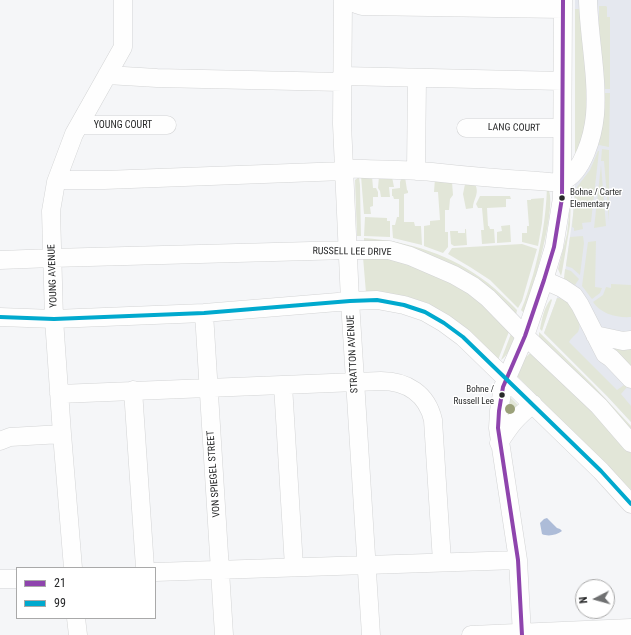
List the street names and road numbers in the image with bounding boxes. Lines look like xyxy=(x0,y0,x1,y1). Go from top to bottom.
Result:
street label: YOUNG COURT xyxy=(94,119,152,131)
street label: LANG COURT xyxy=(488,122,540,134)
street label: YOUNG AVENUE xyxy=(46,244,60,308)
street label: RUSSELL LEE DRIVE xyxy=(312,245,392,259)
street label: STRATTON AVENUE xyxy=(345,315,361,393)
street label: VON SPIEGEL STREET xyxy=(205,430,223,518)

